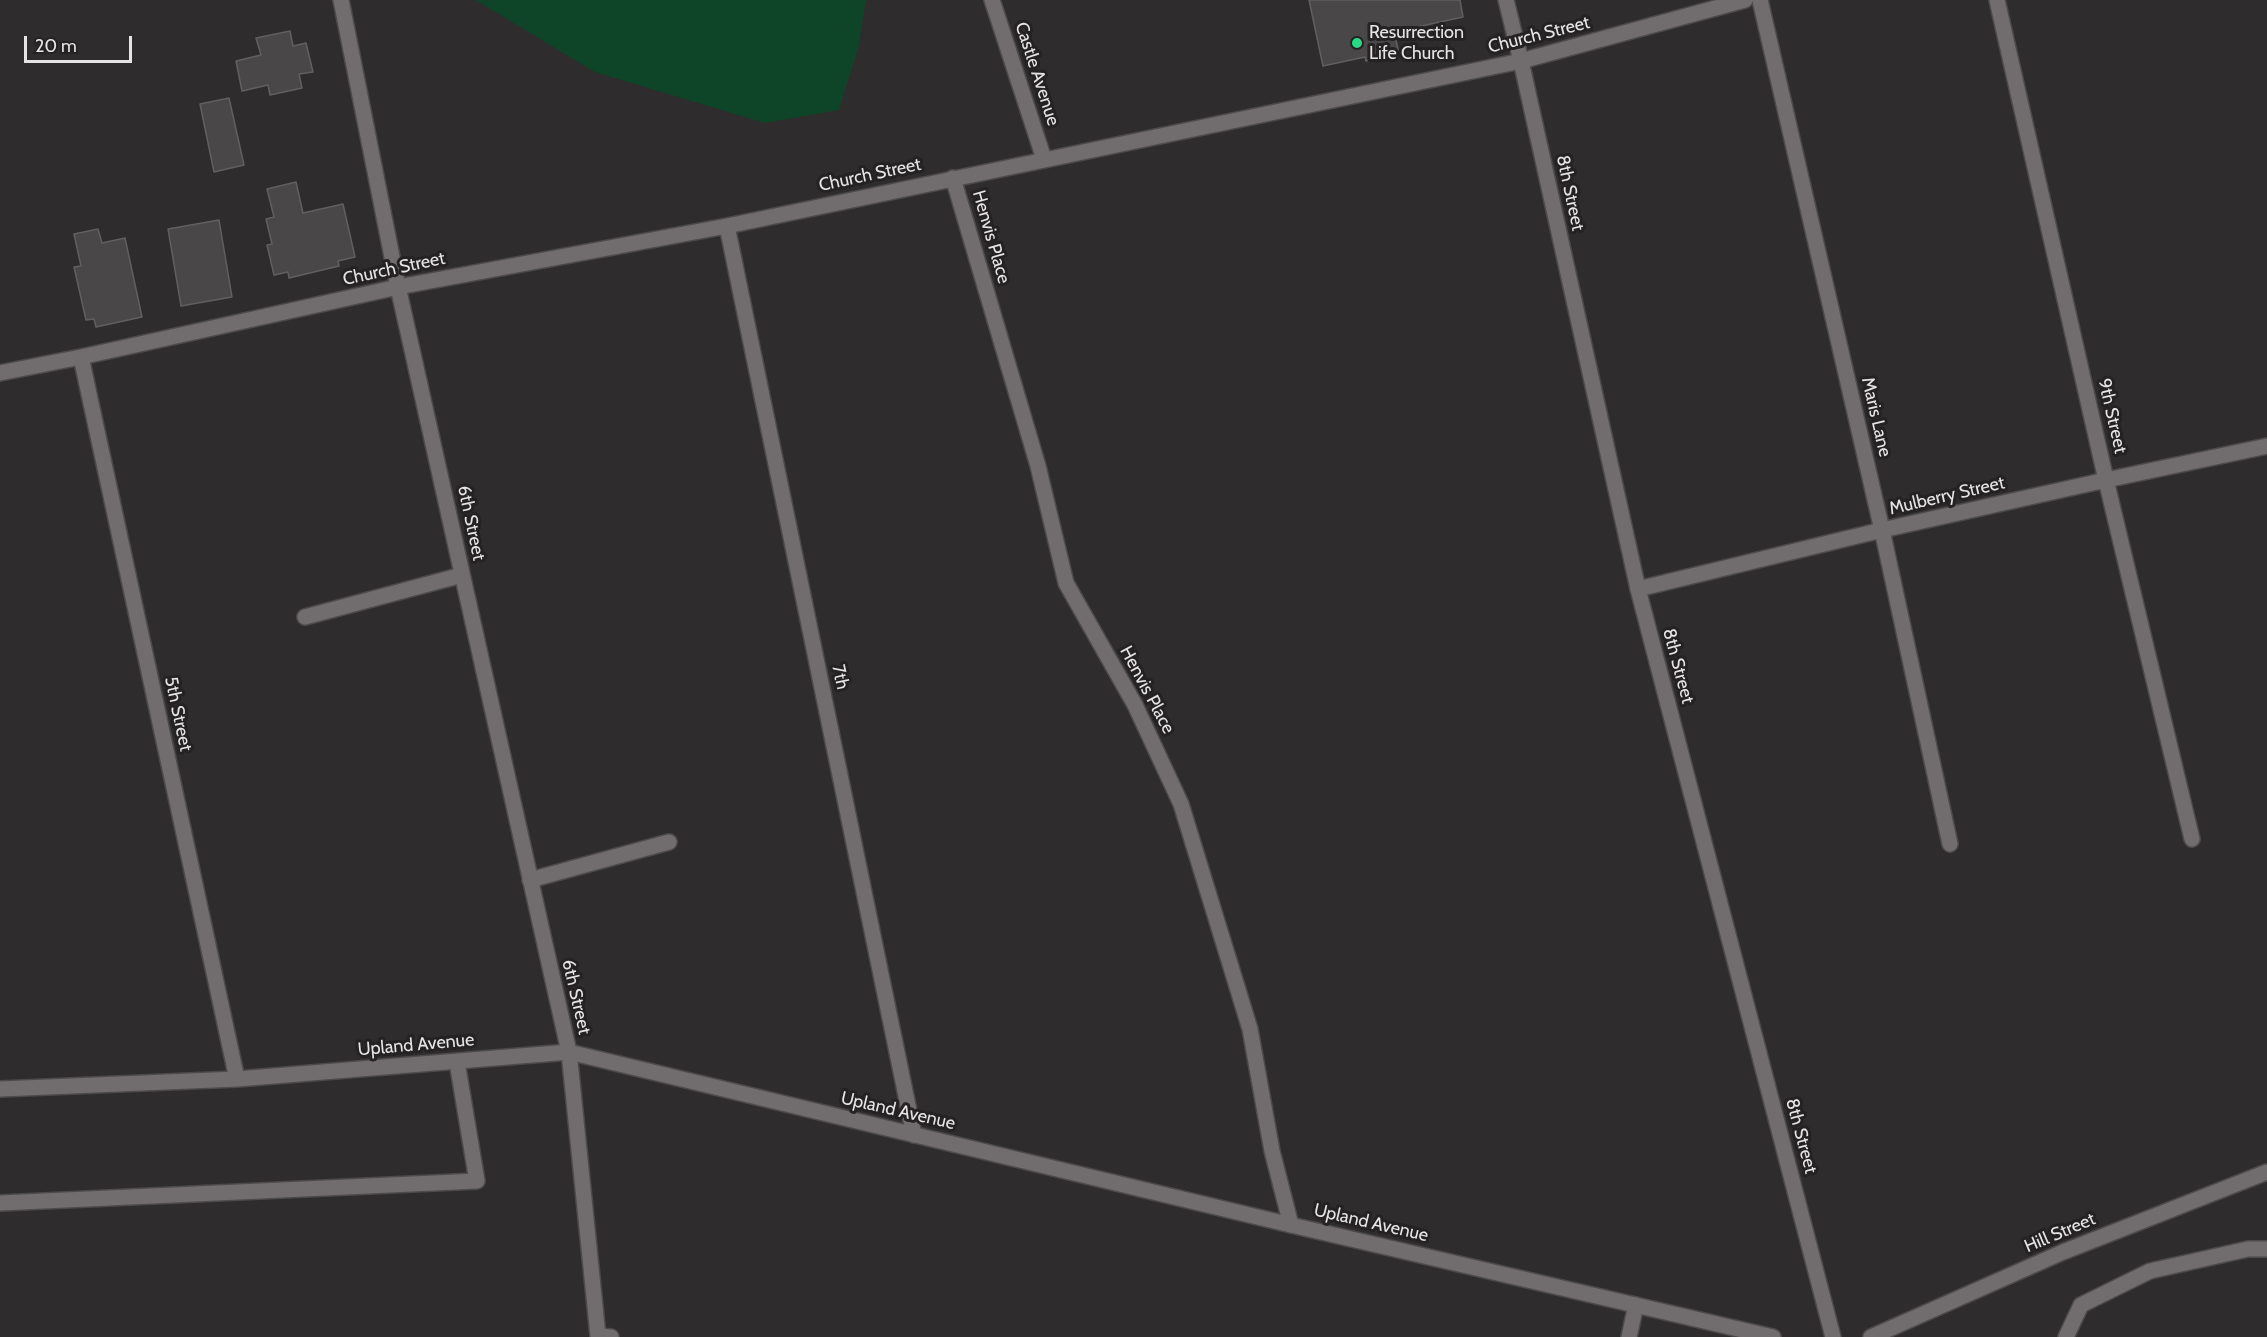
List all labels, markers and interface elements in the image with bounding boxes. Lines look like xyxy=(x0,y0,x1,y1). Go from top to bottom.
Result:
street label: Church Street xyxy=(1486,12,1592,58)
street label: Castle Avenue xyxy=(1010,19,1064,129)
place label: Resurrection Life Church xyxy=(1369,22,1464,64)
scale bar xyxy=(27,24,135,62)
text: 20 m xyxy=(35,35,77,57)
marker: Resurrection Life Church xyxy=(1350,36,1364,50)
street label: 8th Street xyxy=(1551,153,1589,233)
street label: Church Street xyxy=(817,154,923,196)
street label: Henvis Place xyxy=(967,188,1015,286)
street label: Church Street xyxy=(341,248,447,290)
street label: Maris Lane xyxy=(1856,375,1896,459)
street label: 9th Street xyxy=(2093,376,2131,456)
street label: Mulberry Street xyxy=(1887,472,2007,520)
street label: 6th Street xyxy=(452,483,490,563)
street label: 8th Street xyxy=(1658,626,1698,706)
street label: Henvis Place xyxy=(1115,643,1179,737)
street label: 7th xyxy=(827,663,853,691)
street label: 5th Street xyxy=(160,675,196,753)
street label: 6th Street xyxy=(557,957,595,1037)
street label: Upland Avenue xyxy=(357,1029,475,1061)
street label: Upland Avenue xyxy=(839,1087,957,1135)
street label: 8th Street xyxy=(1781,1096,1821,1176)
street label: Upland Avenue xyxy=(1312,1199,1430,1247)
street label: Hill Street xyxy=(2021,1208,2099,1258)

